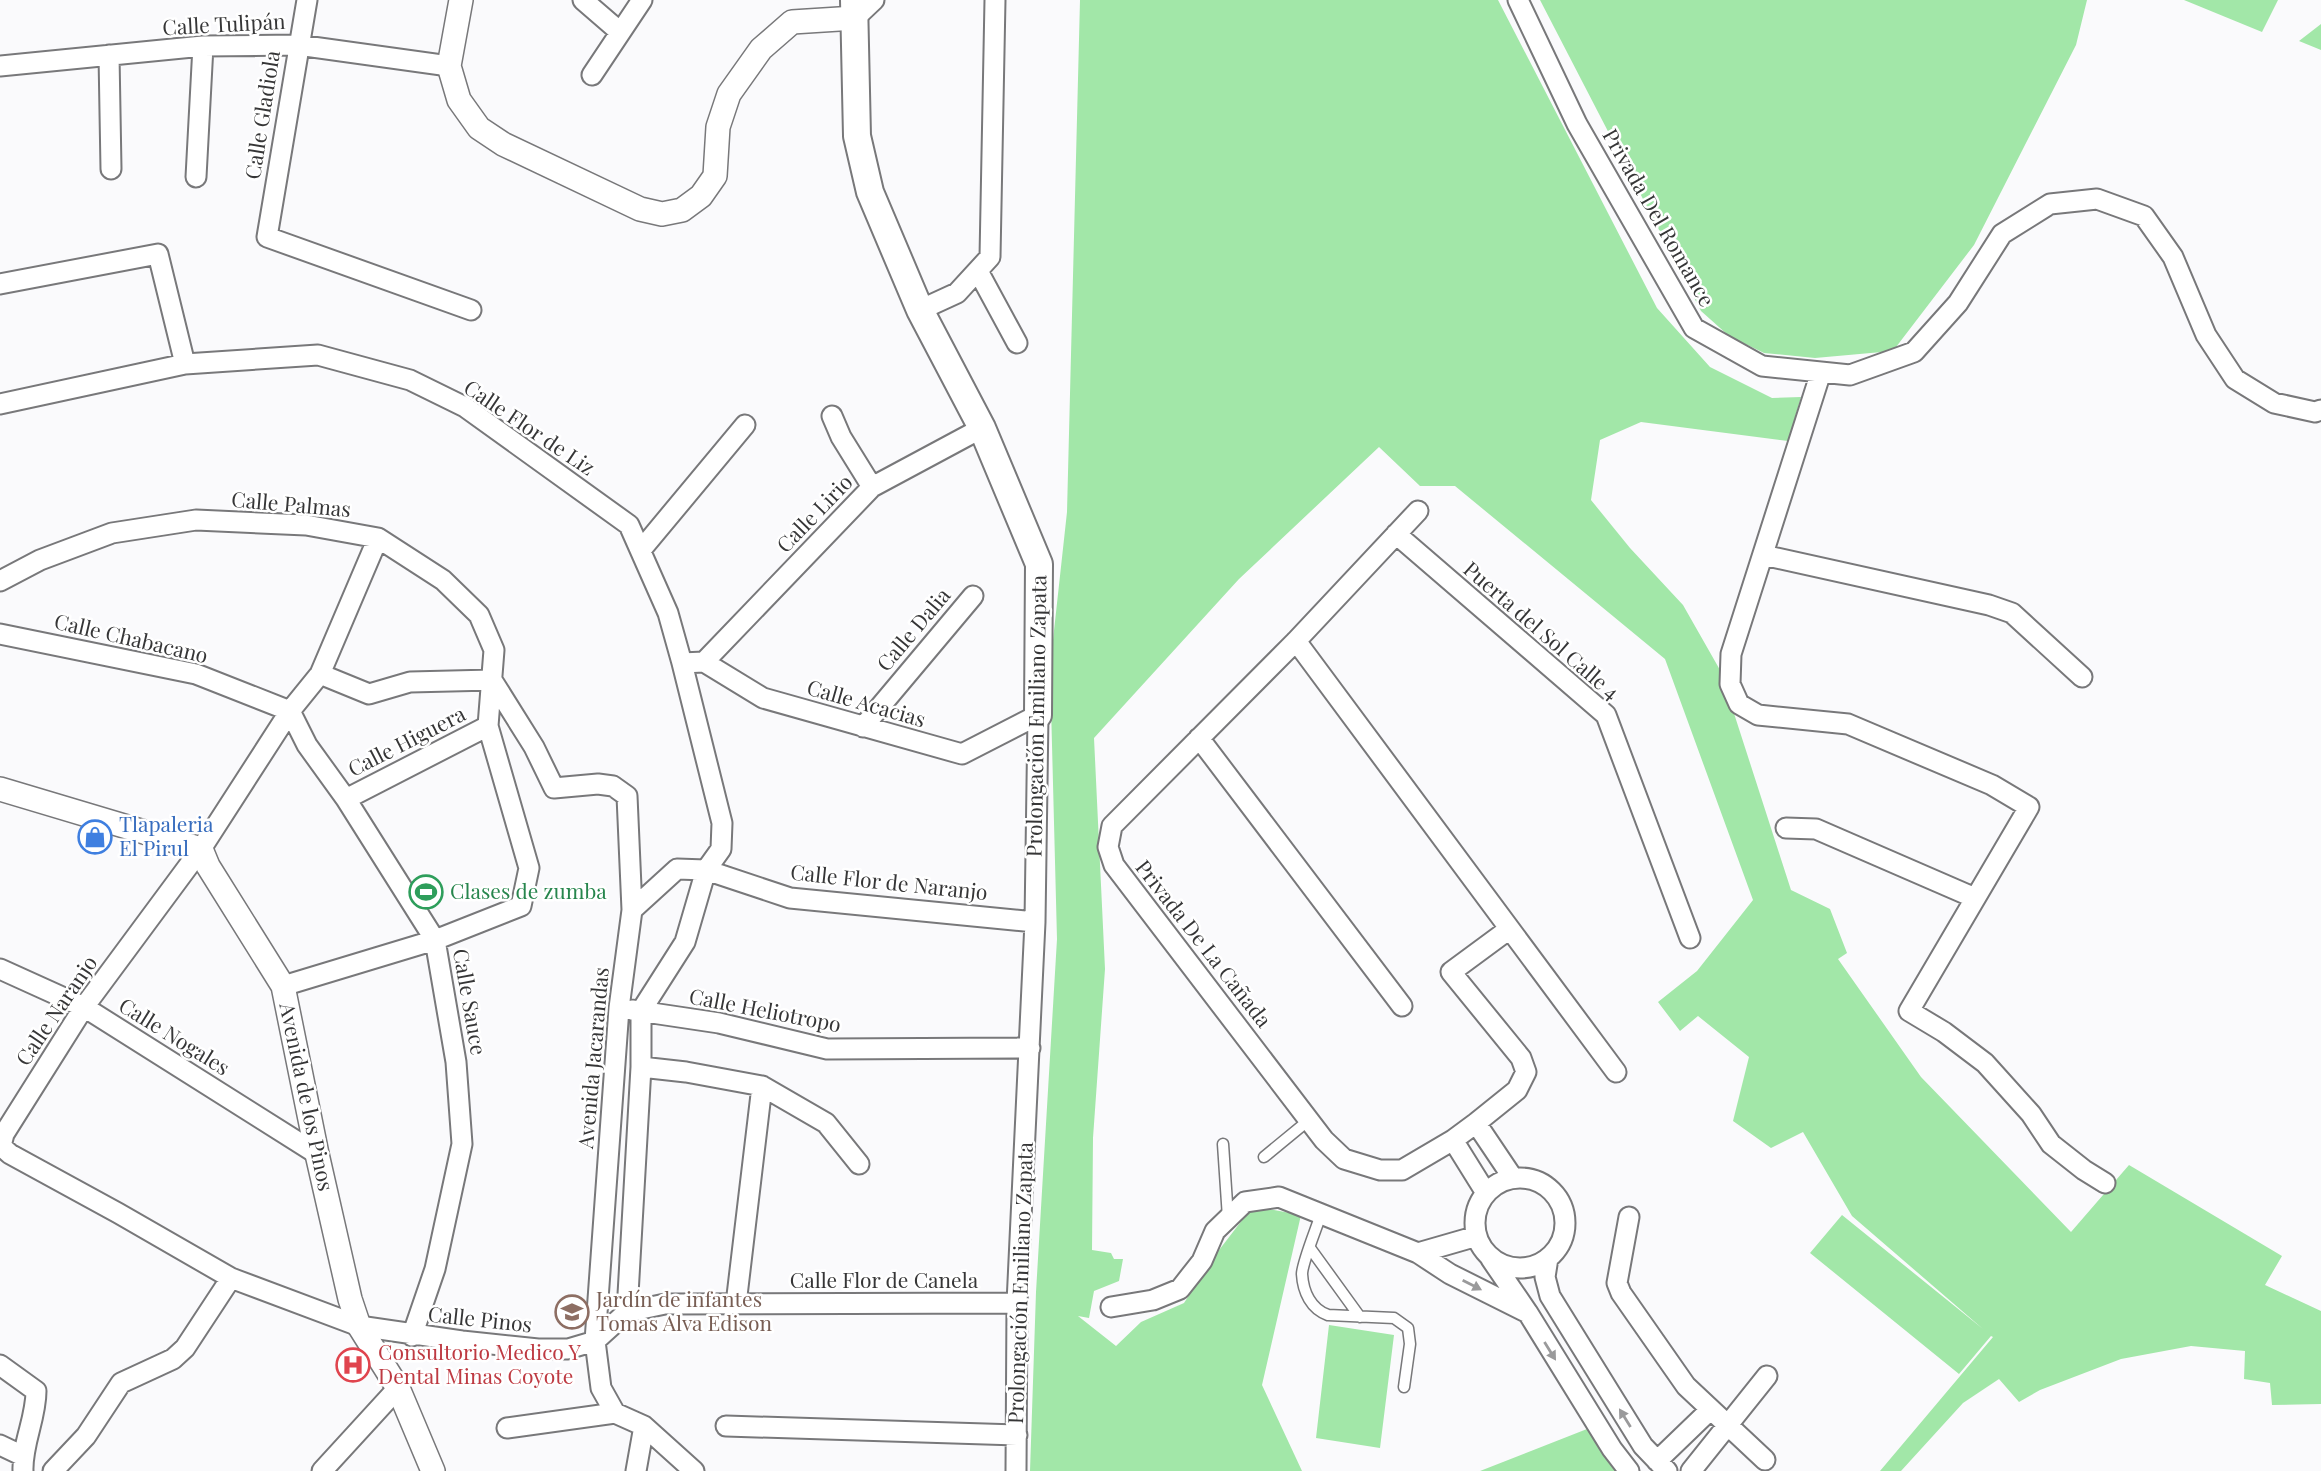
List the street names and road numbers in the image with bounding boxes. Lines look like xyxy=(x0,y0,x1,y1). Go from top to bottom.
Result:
street label: Calle Tulipán xyxy=(162,6,287,40)
street label: Calle Gladiola xyxy=(237,48,285,181)
street label: Privada Del Romance xyxy=(1597,123,1722,311)
street label: Calle Flor de Liz xyxy=(459,372,601,481)
street label: Calle Lirio xyxy=(769,468,858,558)
street label: Calle Palmas xyxy=(230,484,352,522)
street label: Puerta del Sol Calle 4 xyxy=(1459,554,1626,705)
street label: Prolongación Emiliano Zapata xyxy=(1019,574,1051,857)
street label: Calle Dalia xyxy=(869,581,956,676)
street label: Calle Chabacano xyxy=(52,606,211,668)
street label: Calle Acacias xyxy=(804,672,929,732)
street label: Calle Higuera xyxy=(343,698,470,782)
street label: Privada De La Cañada xyxy=(1130,853,1279,1033)
street label: Calle Flor de Naranjo xyxy=(789,857,989,905)
street label: Calle Sauce xyxy=(448,946,494,1057)
street label: Calle Naranjo xyxy=(8,949,102,1070)
street label: Avenida Jacarandas xyxy=(570,966,614,1151)
street label: Calle Heliotropo xyxy=(687,981,844,1037)
street label: Calle Nogales xyxy=(114,990,236,1080)
street label: Avenida de los Pinos xyxy=(274,999,342,1193)
street label: Prolongación Emiliano Zapata xyxy=(1000,1141,1038,1424)
street label: Calle Flor de Canela xyxy=(790,1265,979,1293)
street label: Calle Pinos xyxy=(427,1299,534,1337)

